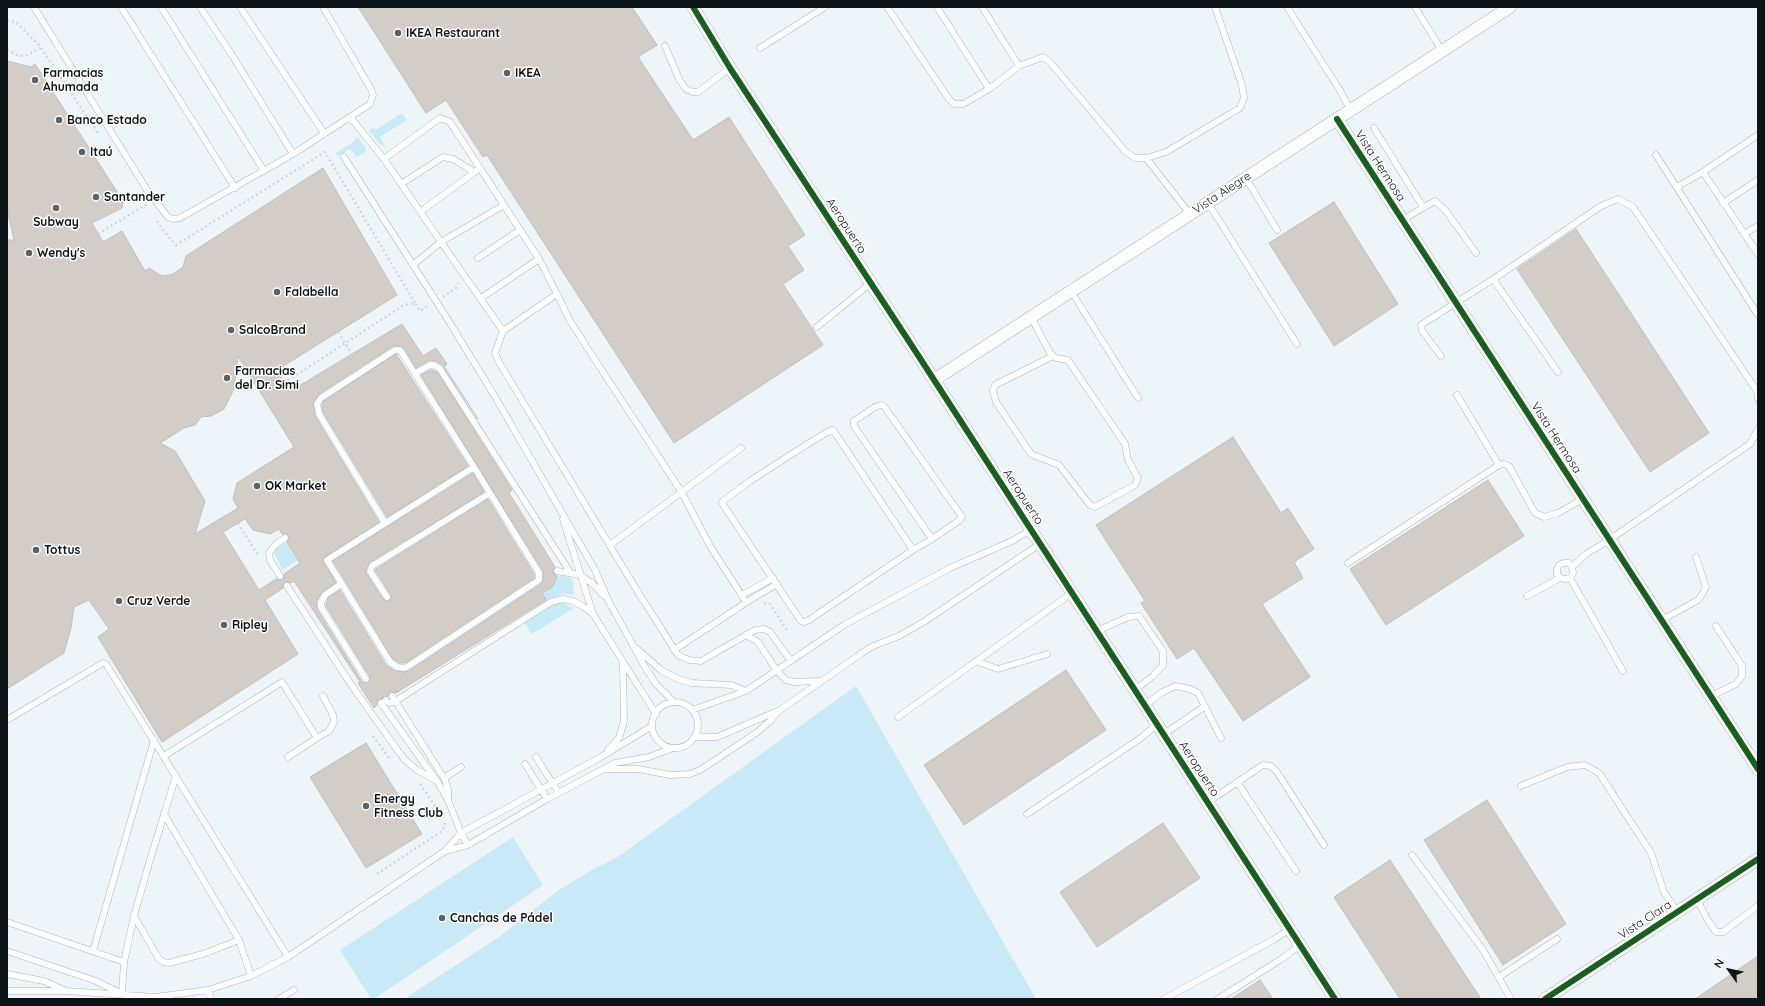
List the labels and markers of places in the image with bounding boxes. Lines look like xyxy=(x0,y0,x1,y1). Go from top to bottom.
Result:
place label: IKEA Restaurant xyxy=(406,26,500,40)
marker: IKEA Restaurant xyxy=(393,28,403,38)
place label: Farmacias Ahumada xyxy=(43,66,103,94)
place label: IKEA xyxy=(515,66,541,80)
marker: IKEA xyxy=(502,68,512,78)
marker: Farmacias Ahumada xyxy=(30,75,40,85)
place label: Banco Estado xyxy=(67,113,147,127)
marker: Banco Estado xyxy=(54,115,64,125)
place label: Itaú xyxy=(90,145,113,159)
marker: Itaú xyxy=(77,147,87,157)
place label: Santander xyxy=(104,190,165,204)
marker: Santander xyxy=(91,192,101,202)
marker: Subway xyxy=(51,203,61,213)
place label: Subway xyxy=(33,215,79,229)
place label: Wendy's xyxy=(37,246,85,260)
marker: Wendy's xyxy=(24,248,34,258)
place label: Falabella xyxy=(285,285,338,299)
marker: Falabella xyxy=(272,287,282,297)
place label: SalcoBrand xyxy=(239,323,306,337)
marker: SalcoBrand xyxy=(226,325,236,335)
place label: Farmacias del Dr. Simi xyxy=(235,364,299,392)
marker: Farmacias del Dr. Simi xyxy=(222,373,232,383)
place label: OK Market xyxy=(265,479,326,493)
marker: OK Market xyxy=(252,481,262,491)
place label: Tottus xyxy=(44,543,80,557)
marker: Tottus xyxy=(31,545,41,555)
place label: Cruz Verde xyxy=(127,594,190,608)
marker: Cruz Verde xyxy=(114,596,124,606)
place label: Ripley xyxy=(232,618,268,632)
marker: Ripley xyxy=(219,620,229,630)
place label: Energy Fitness Club xyxy=(374,792,443,820)
marker: Energy Fitness Club xyxy=(361,801,371,811)
place label: Canchas de Pádel xyxy=(450,911,553,925)
marker: Canchas de Pádel xyxy=(437,913,447,923)

